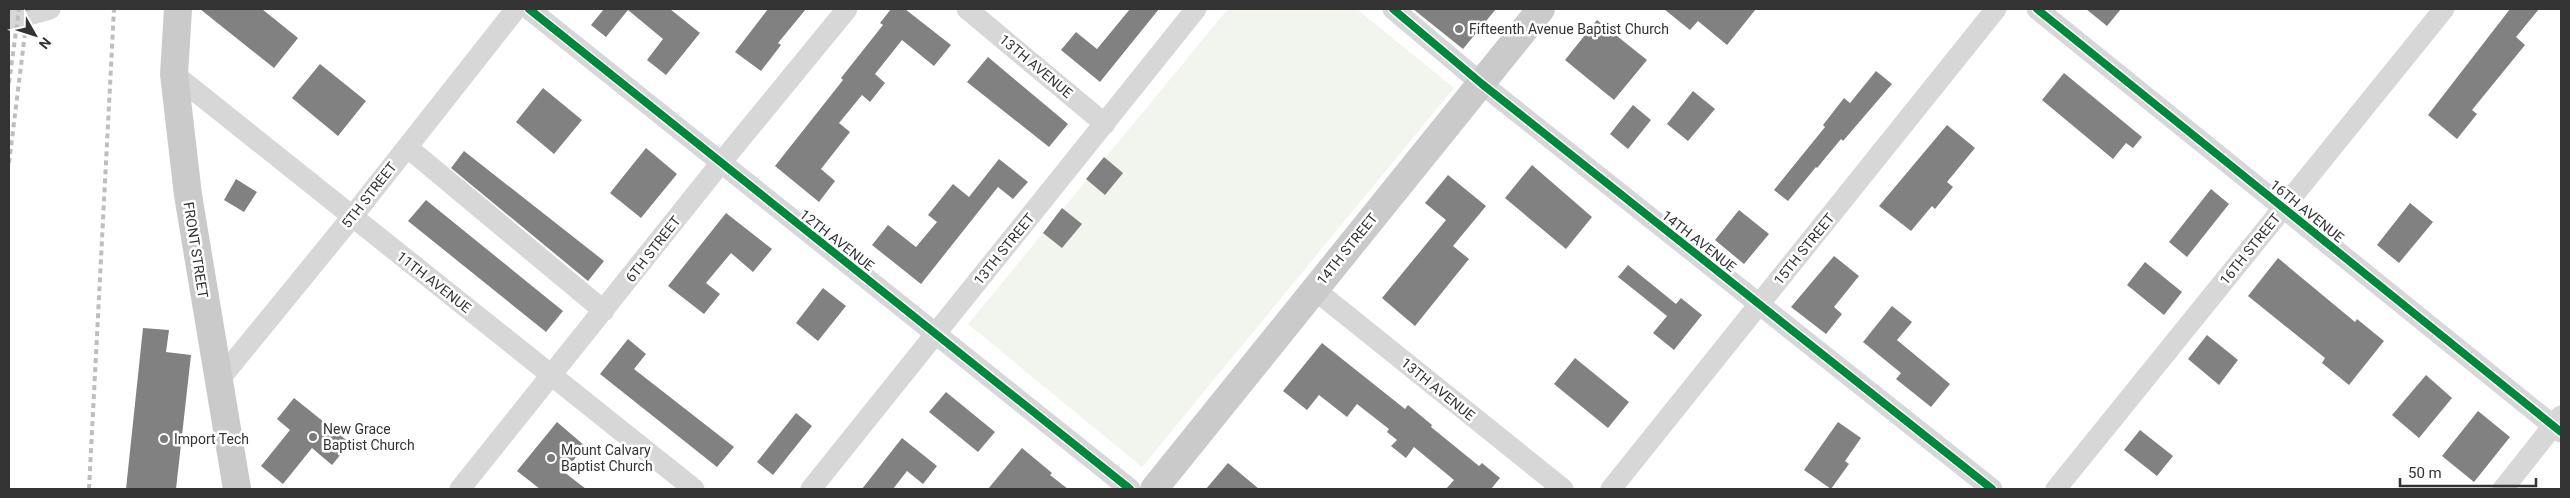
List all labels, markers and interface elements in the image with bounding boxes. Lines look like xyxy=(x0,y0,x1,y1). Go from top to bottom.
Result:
north arrow xyxy=(10,10,60,60)
place label: Fifteenth Avenue Baptist Church xyxy=(1469,21,1669,37)
marker: Fifteenth Avenue Baptist Church xyxy=(1453,23,1465,35)
street label: 13TH AVENUE xyxy=(996,31,1076,101)
text: N xyxy=(36,34,54,52)
street label: 5TH STREET xyxy=(338,158,400,231)
street label: 16TH AVENUE xyxy=(2267,176,2347,246)
street label: FRONT STREET xyxy=(181,201,212,300)
street label: 12TH AVENUE xyxy=(797,206,877,274)
street label: 14TH AVENUE xyxy=(1659,207,1739,275)
street label: 13TH STREET xyxy=(970,210,1038,288)
street label: 14TH STREET xyxy=(1313,210,1381,288)
street label: 15TH STREET xyxy=(1770,210,1838,288)
street label: 16TH STREET xyxy=(2216,210,2284,288)
street label: 6TH STREET xyxy=(622,212,684,285)
street label: 11TH AVENUE xyxy=(394,248,474,316)
street label: 13TH AVENUE xyxy=(1398,354,1478,424)
place label: New Grace Baptist Church xyxy=(323,421,415,453)
place label: Import Tech xyxy=(174,431,249,447)
marker: New Grace Baptist Church xyxy=(307,431,319,443)
marker: Import Tech xyxy=(158,433,170,445)
place label: Mount Calvary Baptist Church xyxy=(561,442,653,474)
marker: Mount Calvary Baptist Church xyxy=(545,452,557,464)
scale bar xyxy=(2400,456,2536,488)
text: 50 m xyxy=(2408,464,2442,482)

